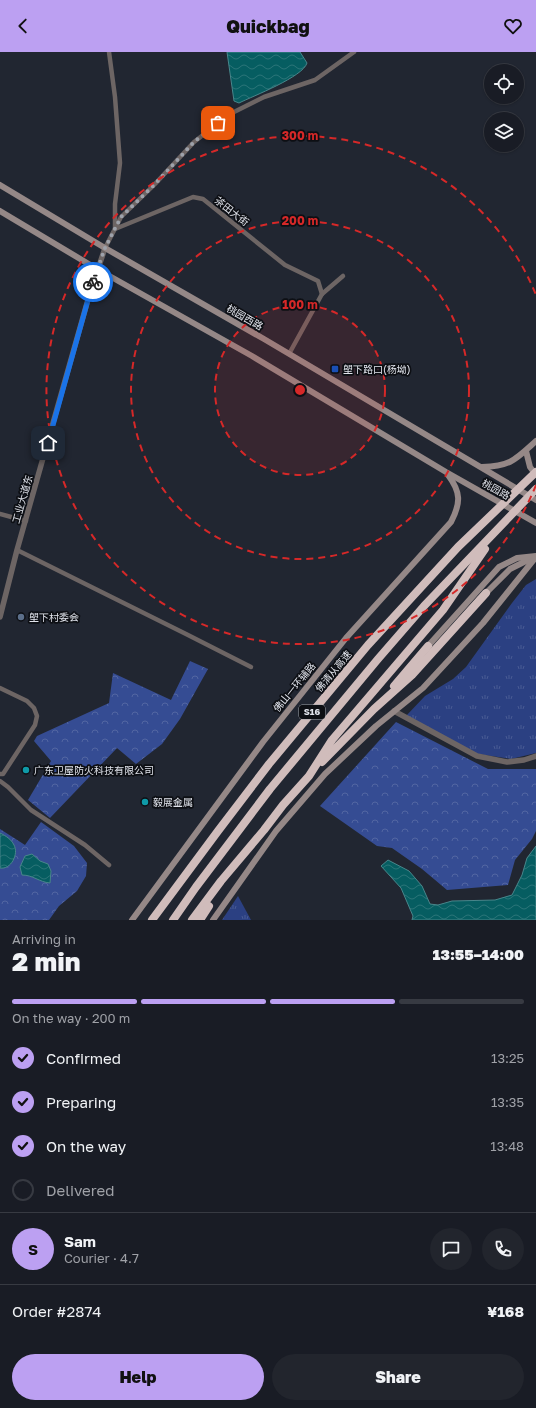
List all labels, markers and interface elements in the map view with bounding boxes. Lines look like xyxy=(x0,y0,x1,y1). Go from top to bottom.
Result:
icon: back xyxy=(12,15,34,37)
text: Quickbag xyxy=(226,15,310,37)
icon: heart xyxy=(502,15,524,37)
map controls xyxy=(484,64,524,152)
button: locate xyxy=(484,64,524,104)
pin xyxy=(201,106,235,140)
icon: bag xyxy=(207,112,229,134)
button: layers xyxy=(484,112,524,152)
text: 300 m xyxy=(282,128,318,143)
street label: 茶田大街 xyxy=(213,194,251,228)
text: 200 m xyxy=(282,213,318,228)
courier xyxy=(73,262,113,302)
icon: bike xyxy=(82,271,104,293)
text: 100 m xyxy=(282,297,318,312)
street label: 桃园西路 xyxy=(225,302,265,332)
place label: 塱下路口(杨坳) xyxy=(343,363,411,375)
marker: 塱下路口(杨坳) xyxy=(330,364,340,374)
centre of rings xyxy=(293,383,307,397)
pin xyxy=(31,426,65,460)
icon: home xyxy=(37,432,59,454)
street label: 工业大道东 xyxy=(9,473,35,525)
street label: 桃园路 xyxy=(480,476,512,502)
place label: 塱下村委会 xyxy=(29,611,79,623)
marker: 塱下村委会 xyxy=(16,612,26,622)
street label: 佛清从高速 xyxy=(312,648,354,695)
street label: 佛山一环辅路 xyxy=(270,660,318,715)
road number: S16 xyxy=(299,705,325,719)
place label: 广东卫屋防火科技有限公司 xyxy=(34,764,154,776)
marker: 广东卫屋防火科技有限公司 xyxy=(21,765,31,775)
place label: 毅展金属 xyxy=(153,796,193,808)
marker: 毅展金属 xyxy=(140,797,150,807)
text: Arriving in xyxy=(12,931,76,947)
text: 13:55–14:00 xyxy=(433,945,524,963)
text: 2 min xyxy=(12,946,80,977)
text: On the way · 200 m xyxy=(12,1010,130,1026)
icon: check xyxy=(12,1047,34,1069)
text: Confirmed xyxy=(46,1049,121,1067)
text: 13:25 xyxy=(491,1050,524,1066)
icon: check xyxy=(12,1091,34,1113)
text: Preparing xyxy=(46,1093,116,1111)
text: 13:35 xyxy=(491,1094,524,1110)
icon: check xyxy=(12,1135,34,1157)
text: On the way xyxy=(46,1137,126,1155)
text: 13:48 xyxy=(490,1138,524,1154)
text: Delivered xyxy=(46,1181,114,1199)
button: chat xyxy=(430,1228,472,1270)
button: phone xyxy=(482,1228,524,1270)
text: Sam xyxy=(64,1232,96,1250)
text: S xyxy=(28,1240,38,1258)
text: Courier · 4.7 xyxy=(64,1250,139,1266)
text: Order #2874 xyxy=(12,1302,101,1320)
text: ¥168 xyxy=(487,1302,524,1320)
button: Help xyxy=(12,1354,264,1400)
button: Share xyxy=(272,1354,524,1400)

